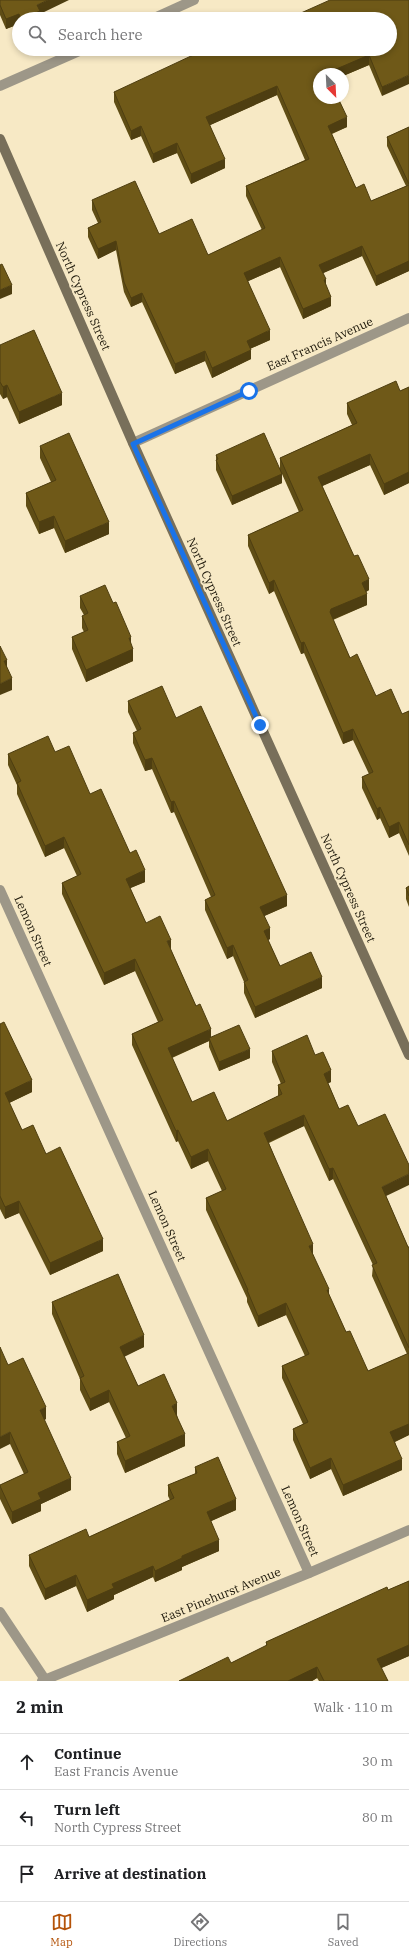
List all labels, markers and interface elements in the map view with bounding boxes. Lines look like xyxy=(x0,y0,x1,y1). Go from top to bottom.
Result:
search box xyxy=(12,12,397,56)
icon: search xyxy=(26,23,48,45)
text: Search here xyxy=(58,25,143,44)
north arrow xyxy=(313,68,349,104)
street label: North Cypress Street xyxy=(53,239,114,352)
street label: East Francis Avenue xyxy=(264,313,375,374)
route start xyxy=(240,382,258,400)
street label: North Cypress Street xyxy=(184,535,245,648)
route end xyxy=(251,716,269,734)
street label: North Cypress Street xyxy=(318,831,379,944)
street label: Lemon Street xyxy=(11,893,56,969)
street label: Lemon Street xyxy=(145,1188,190,1264)
street label: Lemon Street xyxy=(278,1483,323,1559)
street label: East Pinehurst Avenue xyxy=(159,1564,283,1625)
text: 2 min xyxy=(16,1696,64,1718)
text: Walk · 110 m xyxy=(314,1699,393,1716)
text: Continue xyxy=(54,1744,121,1763)
icon: ahead xyxy=(16,1751,38,1773)
text: 30 m xyxy=(362,1753,393,1770)
text: East Francis Avenue xyxy=(54,1763,178,1780)
text: Turn left xyxy=(54,1800,120,1819)
icon: left xyxy=(16,1807,38,1829)
text: 80 m xyxy=(362,1809,393,1826)
text: North Cypress Street xyxy=(54,1819,181,1836)
icon: arrive xyxy=(16,1863,38,1885)
text: Arrive at destination xyxy=(54,1864,206,1883)
tab: Map xyxy=(50,1911,73,1949)
tab: Directions xyxy=(173,1911,227,1949)
tab: Saved xyxy=(328,1911,359,1949)

